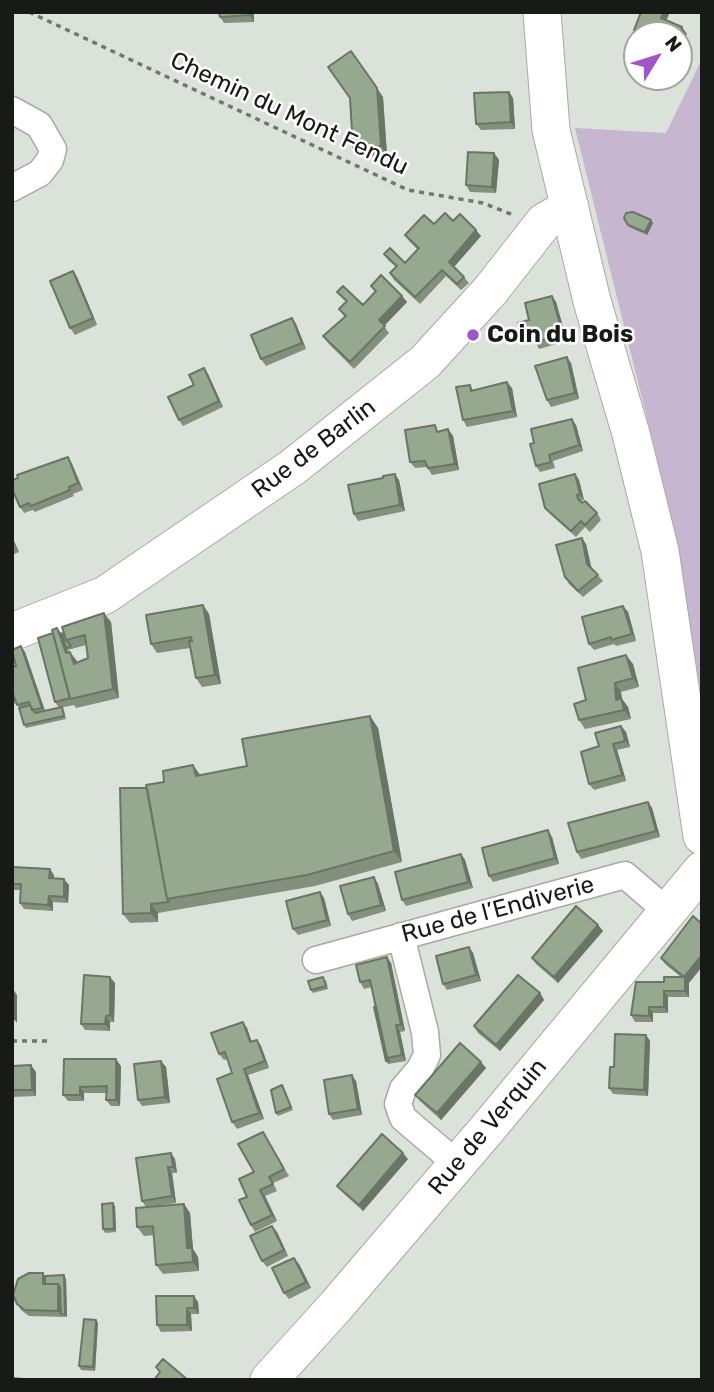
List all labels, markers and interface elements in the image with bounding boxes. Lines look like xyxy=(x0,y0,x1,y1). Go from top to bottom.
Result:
north arrow xyxy=(623,21,693,91)
text: N xyxy=(660,32,687,56)
street label: Chemin du Mont Fendu xyxy=(165,46,413,182)
place label: Coin du Bois xyxy=(487,321,633,349)
marker: Coin du Bois xyxy=(465,327,481,343)
street label: Rue de Barlin xyxy=(246,393,382,505)
street label: Rue de l’Endiverie xyxy=(399,870,597,950)
street label: Rue de Verquin xyxy=(423,1053,553,1201)

